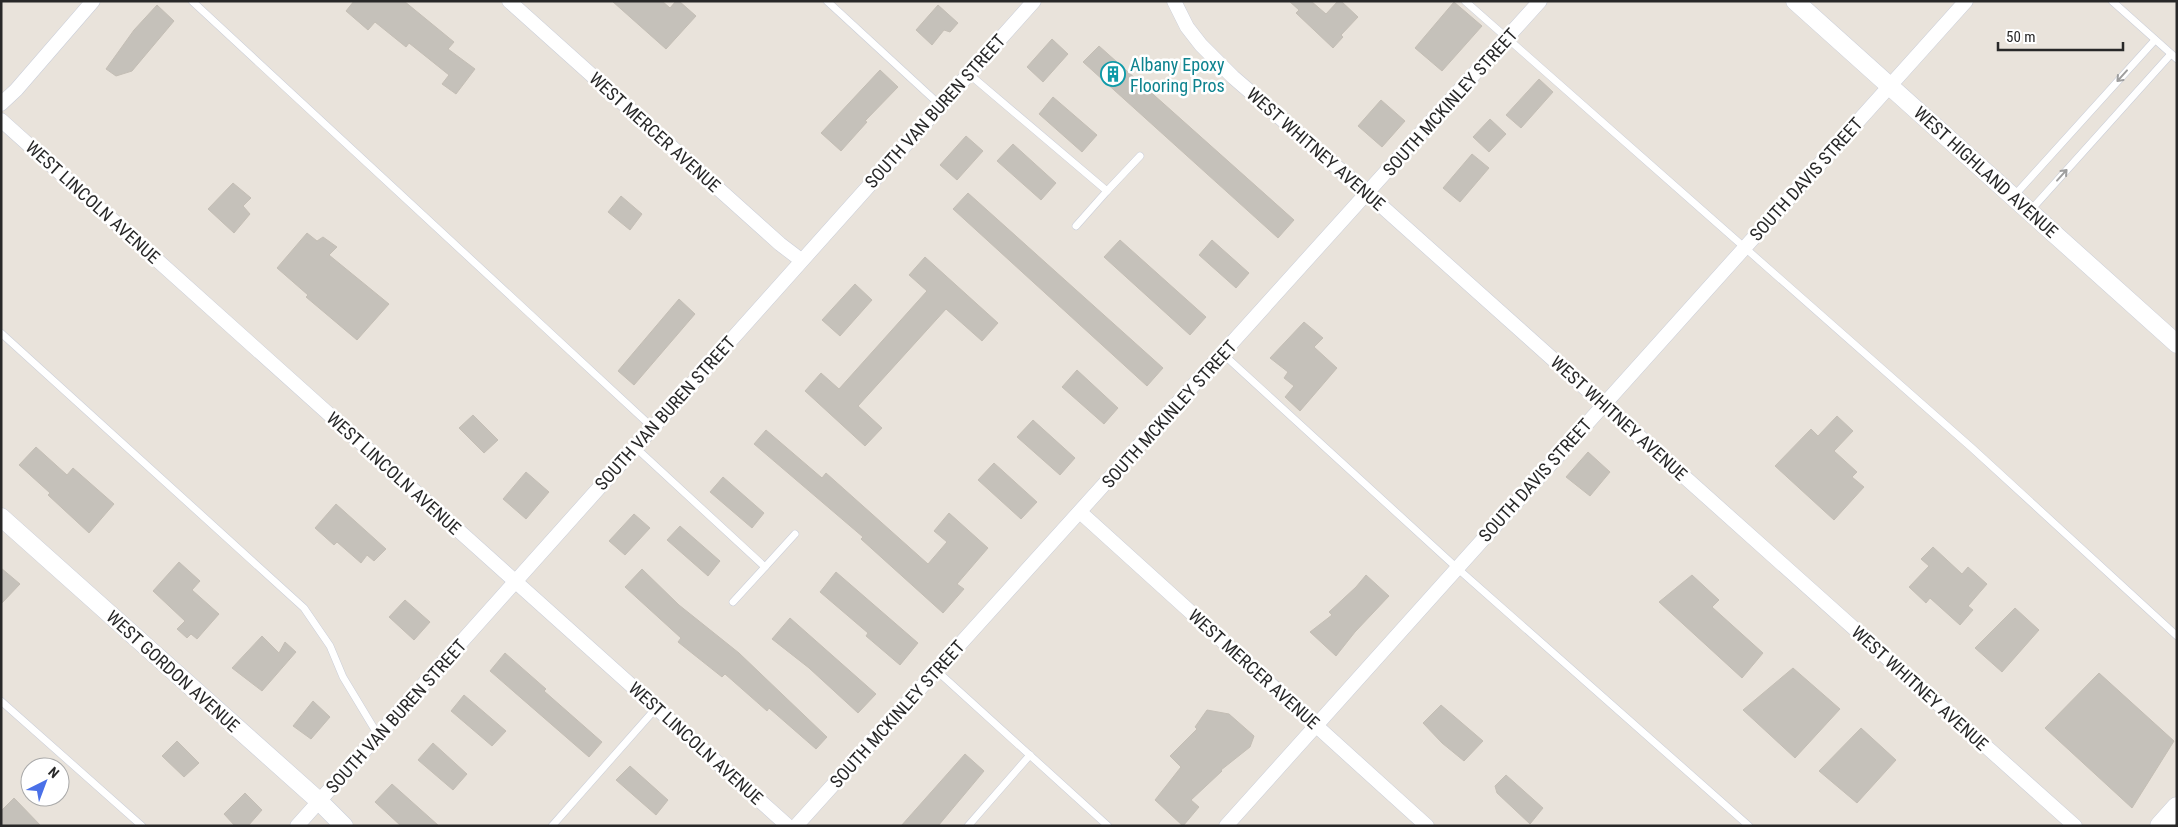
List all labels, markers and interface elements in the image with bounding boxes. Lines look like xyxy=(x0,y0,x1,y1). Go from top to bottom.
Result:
scale bar xyxy=(1998,20,2123,52)
street label: SOUTH MCKINLEY STREET xyxy=(1378,24,1522,180)
text: 50 m xyxy=(2006,28,2036,46)
street label: SOUTH VAN BUREN STREET xyxy=(860,30,1010,192)
place label: Albany Epoxy Flooring Pros xyxy=(1130,54,1225,96)
building icon: Albany Epoxy Flooring Pros xyxy=(1100,61,1126,87)
street label: WEST MERCER AVENUE xyxy=(585,68,725,196)
one-way arrow xyxy=(2116,69,2128,82)
street label: WEST WHITNEY AVENUE xyxy=(1243,83,1389,215)
street label: WEST HIGHLAND AVENUE xyxy=(1910,102,2062,242)
street label: SOUTH DAVIS STREET xyxy=(1745,113,1867,245)
street label: WEST LINCOLN AVENUE xyxy=(22,136,164,268)
one-way arrow xyxy=(2056,169,2068,182)
street label: SOUTH VAN BUREN STREET xyxy=(590,332,740,494)
street label: SOUTH MCKINLEY STREET xyxy=(1097,336,1241,492)
street label: WEST WHITNEY AVENUE xyxy=(1547,351,1692,485)
street label: WEST LINCOLN AVENUE xyxy=(323,407,465,539)
street label: SOUTH DAVIS STREET xyxy=(1474,414,1596,546)
street label: WEST MERCER AVENUE xyxy=(1184,605,1324,733)
street label: WEST GORDON AVENUE xyxy=(102,606,244,736)
street label: WEST WHITNEY AVENUE xyxy=(1848,621,1993,755)
street label: SOUTH VAN BUREN STREET xyxy=(321,635,471,797)
street label: SOUTH MCKINLEY STREET xyxy=(825,636,969,792)
street label: WEST LINCOLN AVENUE xyxy=(625,677,767,809)
north arrow xyxy=(20,757,70,807)
text: N xyxy=(45,764,62,781)

